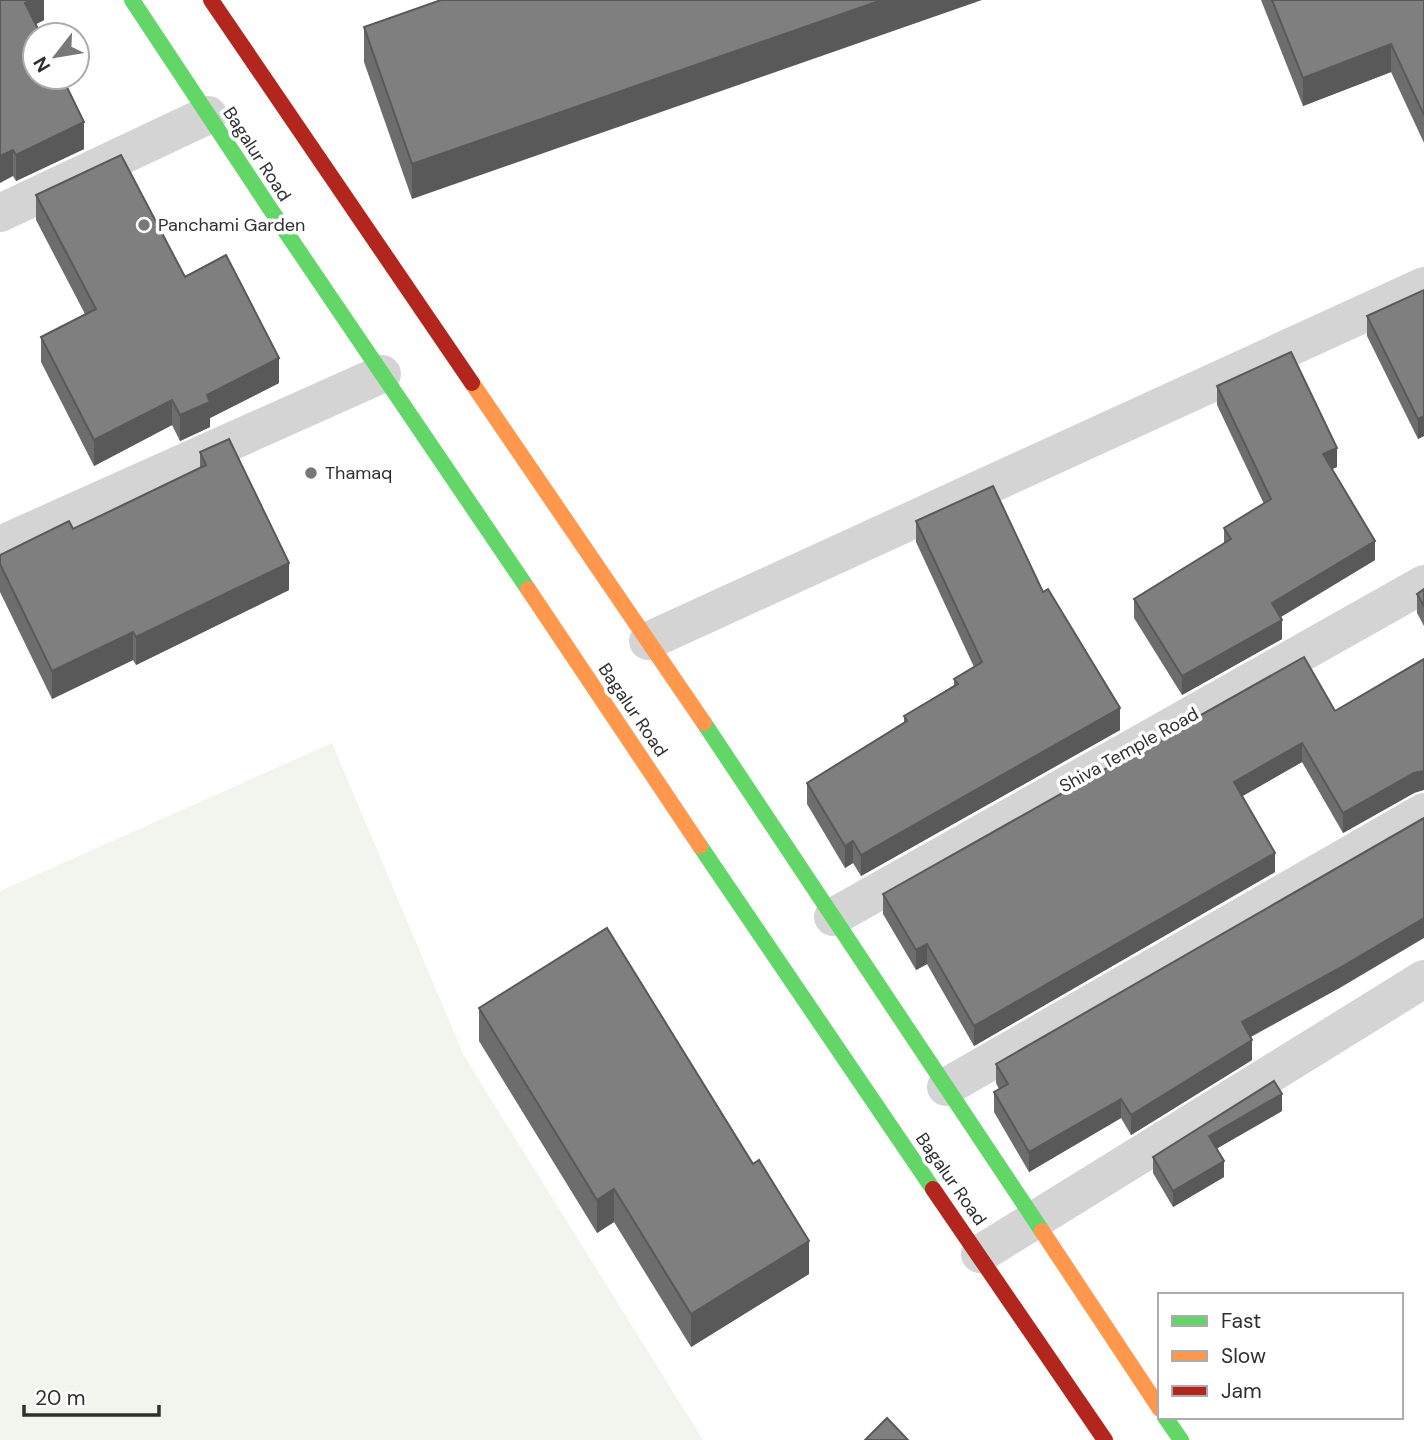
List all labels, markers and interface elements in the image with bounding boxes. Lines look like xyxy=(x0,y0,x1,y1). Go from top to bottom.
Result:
north arrow xyxy=(21,21,91,91)
text: N xyxy=(28,52,56,77)
street label: Bagalur Road xyxy=(217,102,297,206)
place label: Panchami Garden xyxy=(158,213,305,237)
marker: Panchami Garden xyxy=(136,217,152,233)
place label: Thamaq xyxy=(325,461,392,485)
marker: Thamaq xyxy=(303,465,319,481)
street label: Bagalur Road xyxy=(593,658,673,762)
street label: Shiva Temple Road xyxy=(1055,702,1203,798)
street label: Bagalur Road xyxy=(910,1128,992,1230)
legend xyxy=(1158,1293,1403,1419)
text: Fast xyxy=(1221,1307,1261,1335)
text: Slow xyxy=(1221,1342,1266,1370)
scale bar xyxy=(24,1374,159,1418)
text: Jam xyxy=(1221,1377,1262,1405)
text: 20 m xyxy=(35,1384,86,1412)

